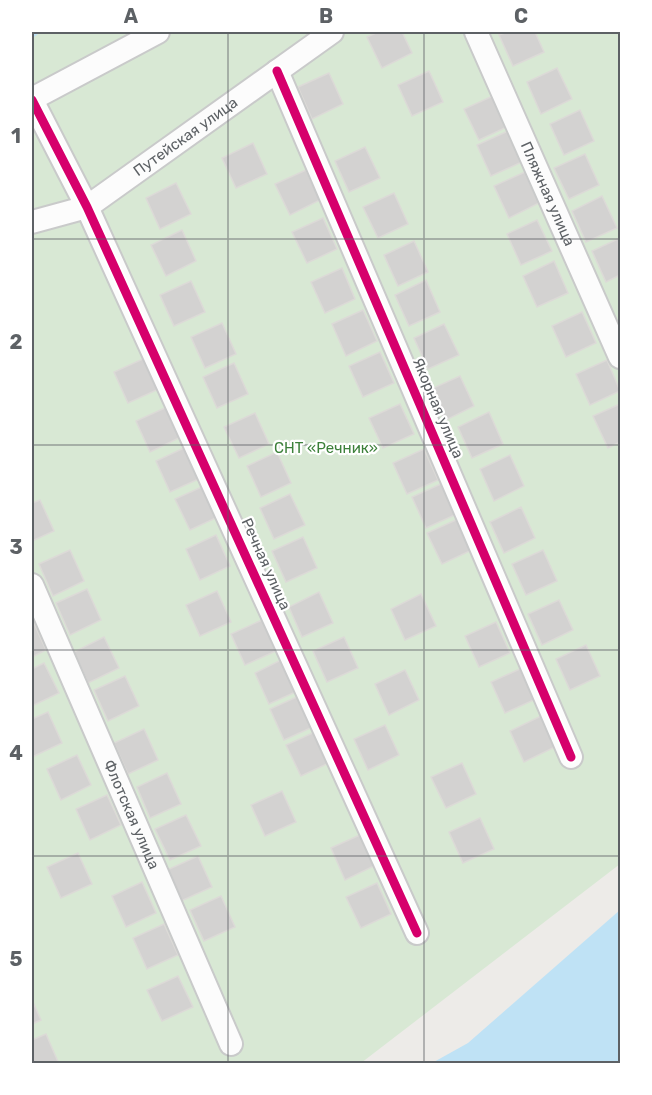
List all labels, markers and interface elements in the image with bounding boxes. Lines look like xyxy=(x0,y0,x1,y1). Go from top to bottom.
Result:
text: A xyxy=(124,4,139,28)
text: B xyxy=(319,4,333,28)
text: C xyxy=(514,4,528,28)
street label: Путейская улица xyxy=(130,93,241,180)
text: 1 xyxy=(11,124,21,148)
street label: Пляжная улица xyxy=(517,139,579,249)
text: 2 xyxy=(10,330,23,354)
street label: Якорная улица xyxy=(409,355,467,461)
park label: СНТ «Речник» xyxy=(274,439,378,457)
street label: Речная улица xyxy=(238,515,294,613)
text: 3 xyxy=(9,535,23,559)
text: 4 xyxy=(9,741,23,765)
street label: Флотская улица xyxy=(100,757,163,872)
text: 5 xyxy=(10,947,23,971)

